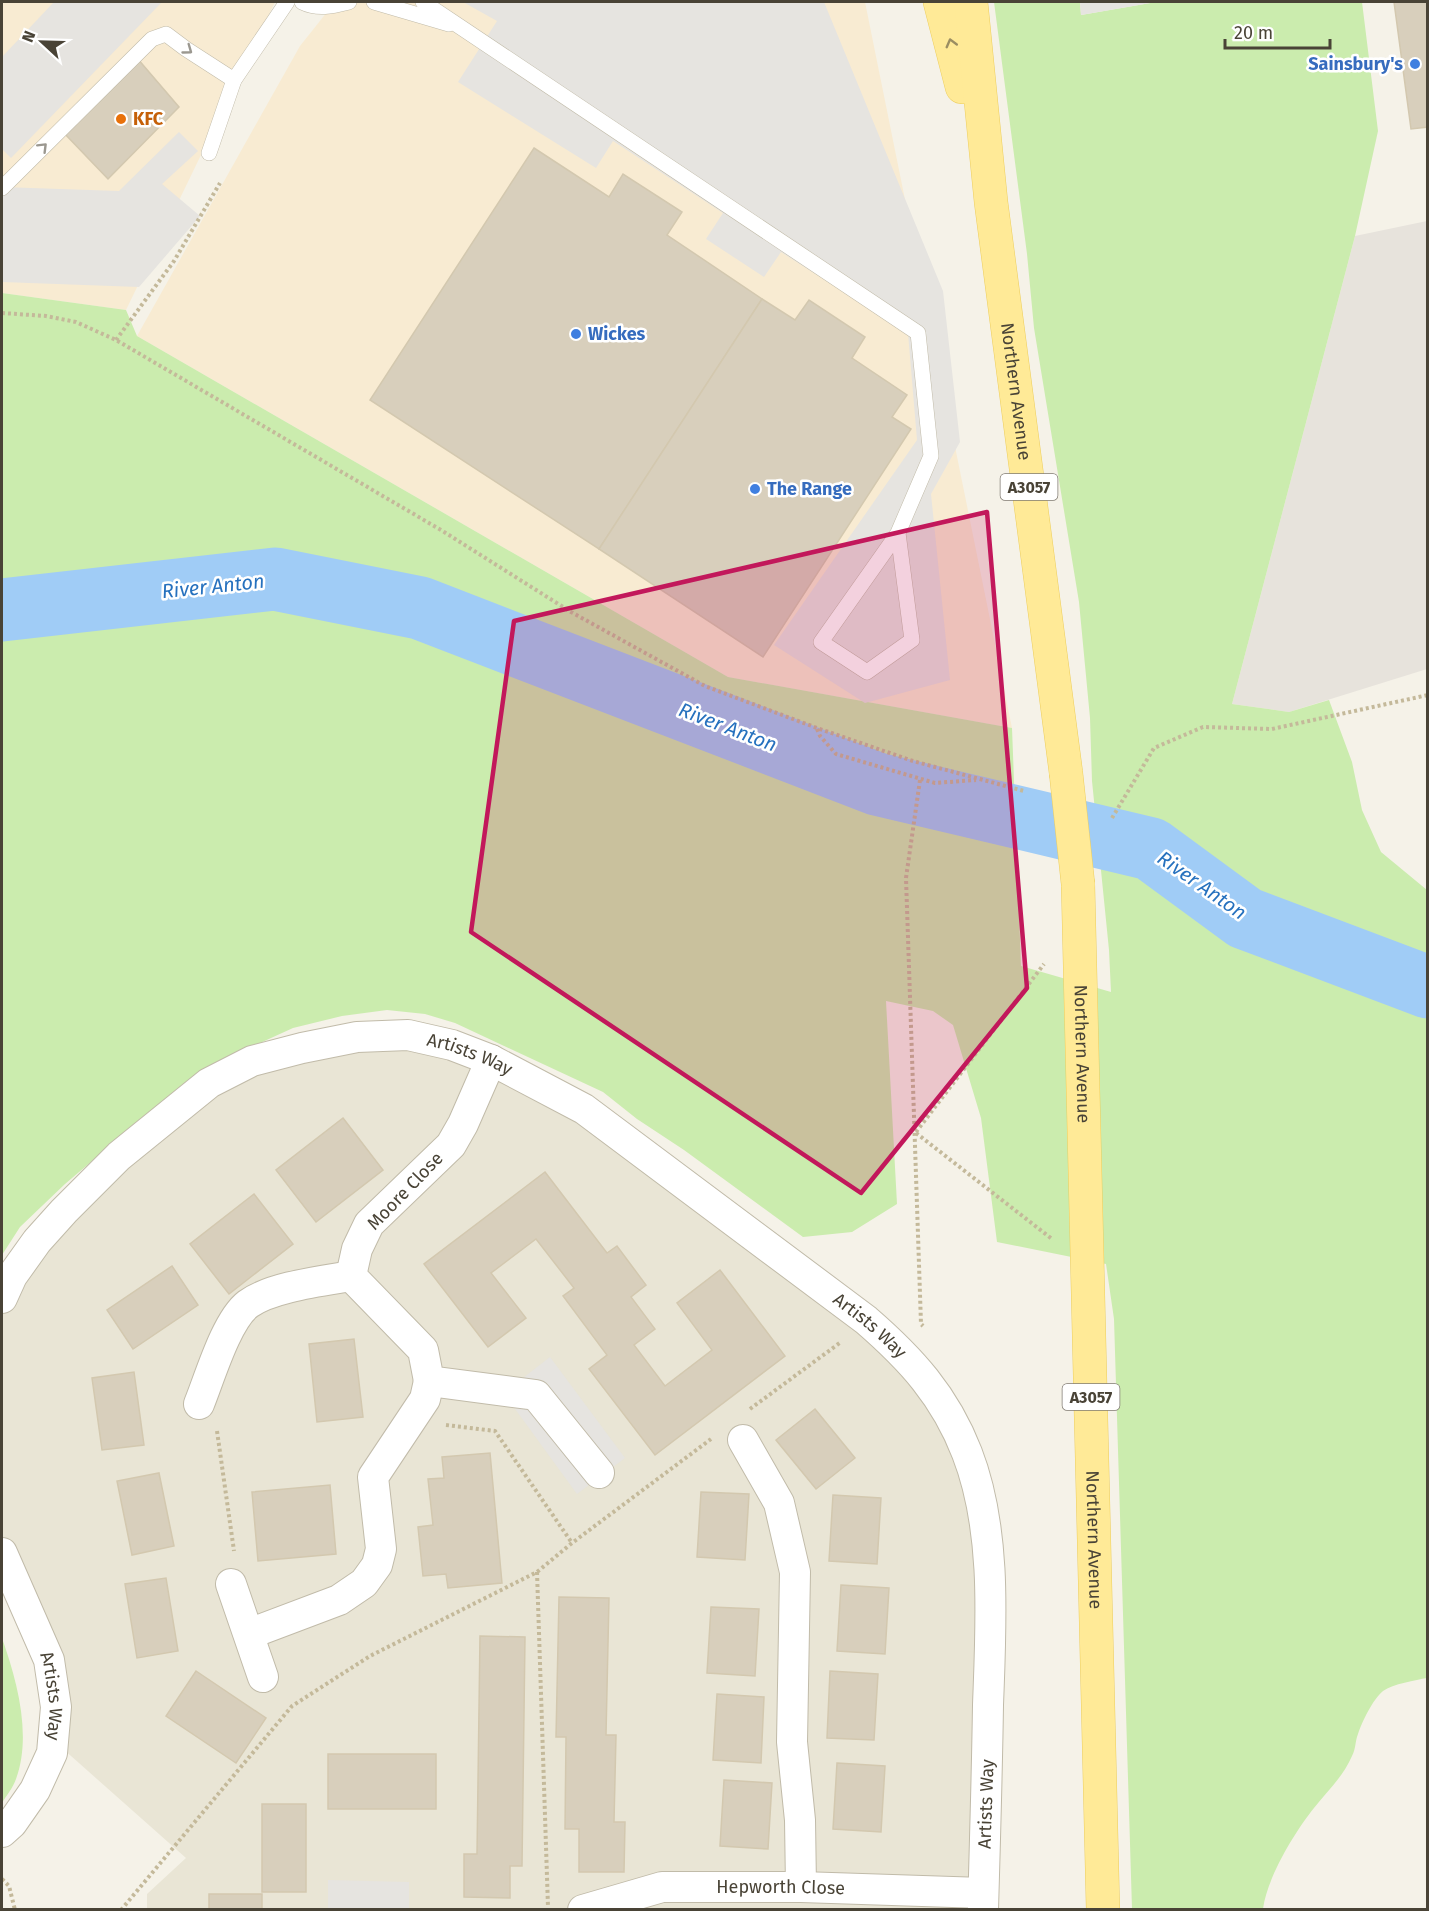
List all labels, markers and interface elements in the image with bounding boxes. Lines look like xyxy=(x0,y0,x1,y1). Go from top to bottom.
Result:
north arrow xyxy=(12,12,72,72)
scale bar xyxy=(1225,12,1330,50)
text: 20 m xyxy=(1234,22,1273,44)
text: N xyxy=(18,28,39,45)
one-way arrow xyxy=(946,38,959,48)
one-way arrow xyxy=(181,43,192,54)
place label: Sainsbury's xyxy=(1308,53,1403,75)
marker: Sainsbury's xyxy=(1408,57,1422,71)
place label: KFC xyxy=(133,108,164,130)
marker: KFC xyxy=(114,112,128,126)
one-way arrow xyxy=(36,143,47,154)
street label: Northern Avenue xyxy=(996,321,1036,462)
place label: Wickes xyxy=(588,323,646,345)
marker: Wickes xyxy=(569,327,583,341)
road number: A3057 xyxy=(1000,474,1058,500)
place label: The Range xyxy=(767,478,852,500)
marker: The Range xyxy=(748,482,762,496)
water label: River Anton xyxy=(160,569,266,603)
water label: River Anton xyxy=(676,697,780,757)
water label: River Anton xyxy=(1153,846,1251,924)
street label: Northern Avenue xyxy=(1069,984,1095,1124)
street label: Artists Way xyxy=(425,1029,516,1080)
street label: Moore Close xyxy=(362,1147,448,1235)
street label: Artists Way xyxy=(829,1288,911,1363)
road number: A3057 xyxy=(1062,1384,1120,1410)
street label: Northern Avenue xyxy=(1081,1470,1107,1609)
street label: Artists Way xyxy=(35,1648,67,1741)
street label: Artists Way xyxy=(973,1759,999,1849)
street label: Hepworth Close xyxy=(716,1876,845,1899)

